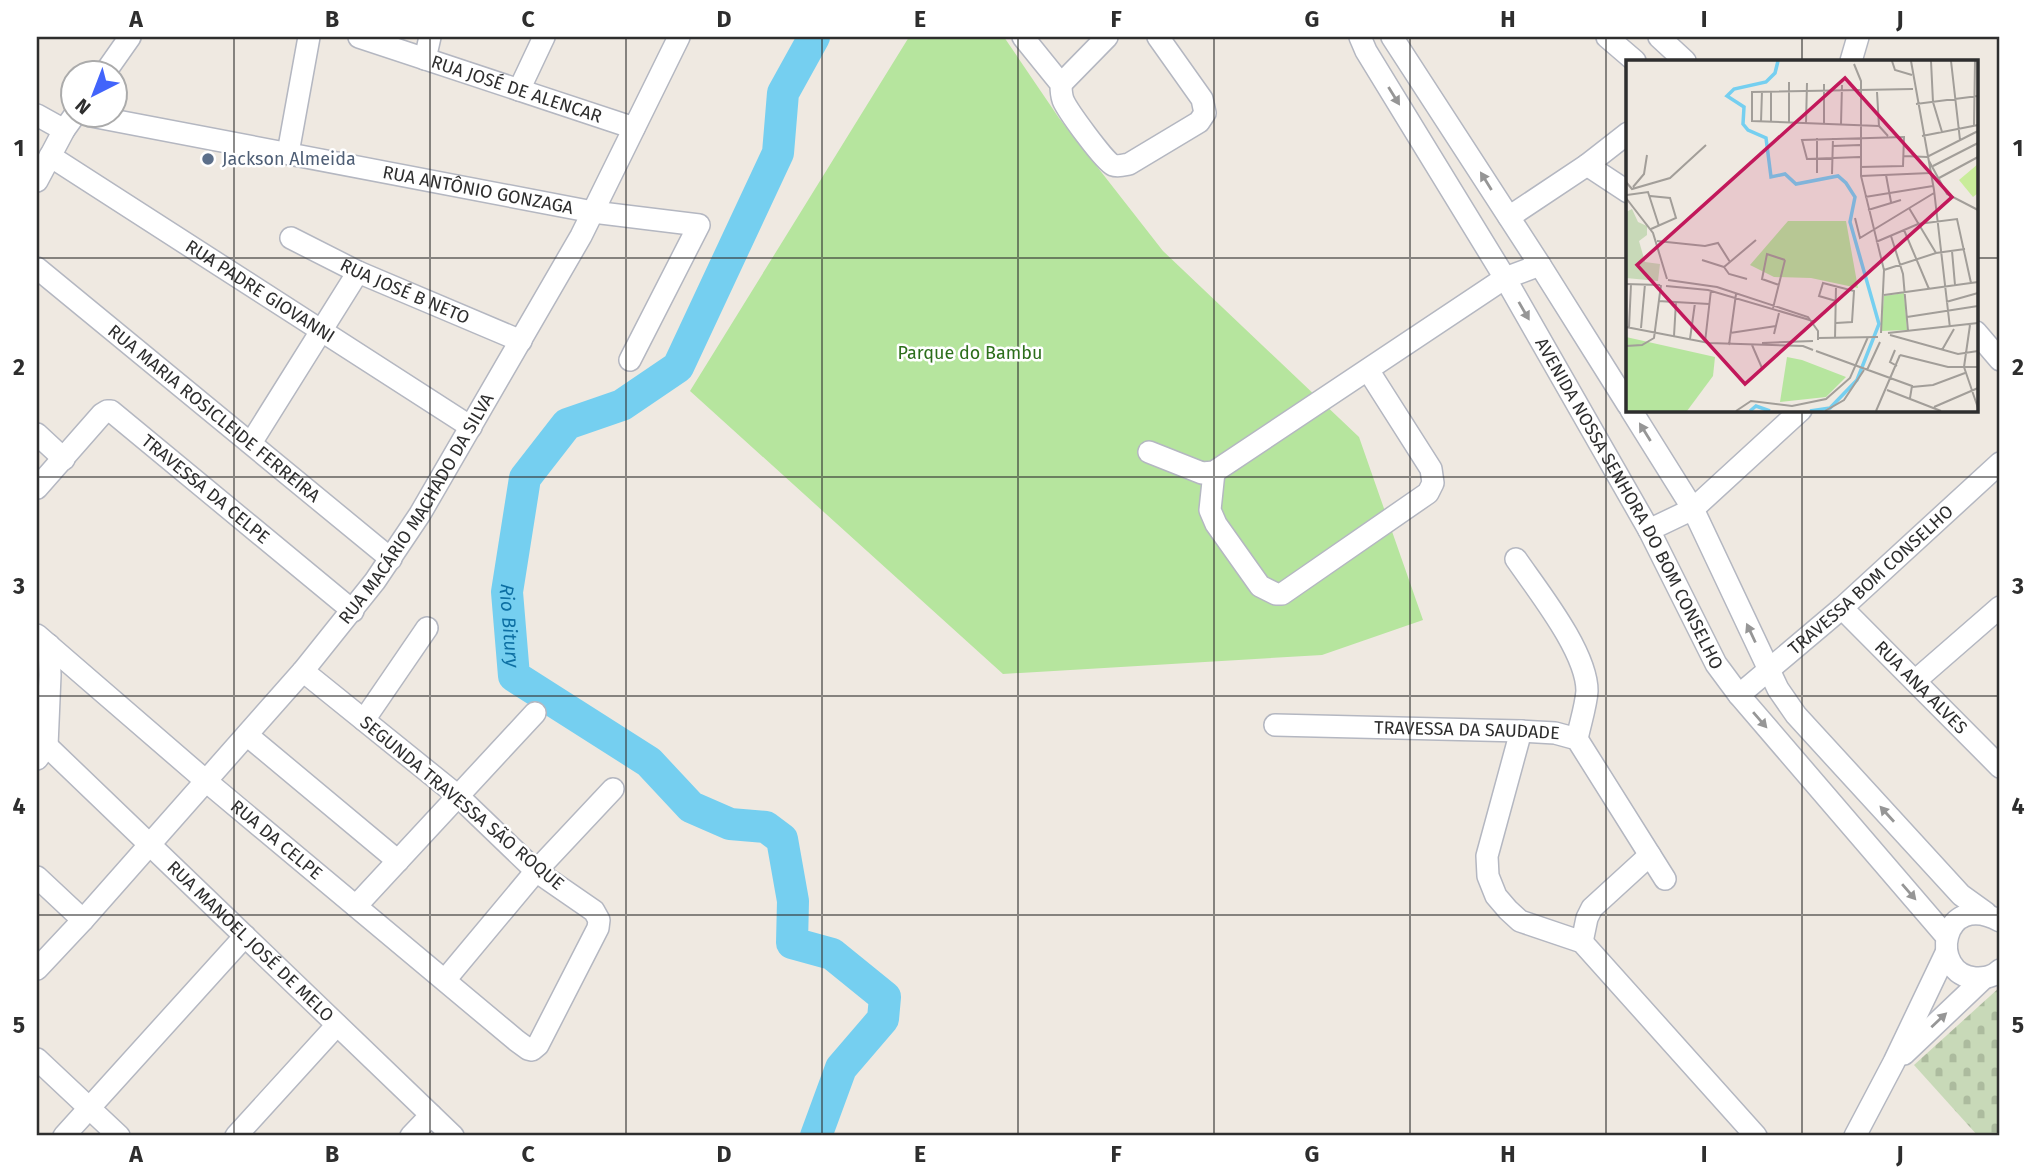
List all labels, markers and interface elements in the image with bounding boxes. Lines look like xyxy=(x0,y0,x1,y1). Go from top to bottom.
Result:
text: A xyxy=(128,5,143,33)
text: B xyxy=(325,5,339,33)
text: C xyxy=(521,5,535,33)
text: D xyxy=(717,5,732,33)
text: E xyxy=(914,5,926,33)
text: F xyxy=(1110,5,1122,33)
text: G xyxy=(1305,5,1319,33)
text: H xyxy=(1500,5,1516,33)
text: I xyxy=(1701,5,1707,33)
text: J xyxy=(1895,5,1904,33)
street label: RUA JOSÉ DE ALENCAR xyxy=(428,51,605,128)
north arrow xyxy=(60,60,130,130)
inset map xyxy=(1626,60,1978,411)
one-way arrow xyxy=(1387,86,1400,106)
text: N xyxy=(71,93,95,119)
text: 1 xyxy=(14,134,24,162)
text: 1 xyxy=(2013,134,2023,162)
place label: Jackson Almeida xyxy=(222,148,356,170)
marker: Jackson Almeida xyxy=(200,151,216,167)
street label: RUA ANTÔNIO GONZAGA xyxy=(381,161,576,219)
one-way arrow xyxy=(1480,172,1493,191)
street label: RUA PADRE GIOVANNI xyxy=(181,235,339,347)
street label: RUA JOSÉ B NETO xyxy=(337,254,473,329)
one-way arrow xyxy=(1518,302,1531,321)
street label: RUA MARIA ROSICLEIDE FERREIRA xyxy=(103,320,325,507)
street label: AVENIDA NOSSA SENHORA DO BOM CONSELHO xyxy=(1530,334,1728,673)
park label: Parque do Bambu xyxy=(898,342,1042,364)
text: 2 xyxy=(13,353,25,381)
text: 2 xyxy=(2012,353,2024,381)
street label: RUA MACÁRIO MACHADO DA SILVA xyxy=(334,389,499,629)
one-way arrow xyxy=(1638,423,1651,442)
street label: TRAVESSA DA CELPE xyxy=(137,430,274,548)
street label: TRAVESSA BOM CONSELHO xyxy=(1784,500,1958,659)
text: 3 xyxy=(12,572,25,600)
text: 3 xyxy=(2011,572,2024,600)
water label: Rio Bitury xyxy=(495,582,524,669)
one-way arrow xyxy=(1746,623,1757,643)
street label: RUA ANA ALVES xyxy=(1870,636,1972,739)
street label: SEGUNDA TRAVESSA SÃO ROQUE xyxy=(355,710,569,895)
one-way arrow xyxy=(1752,711,1767,728)
street label: TRAVESSA DA SAUDADE xyxy=(1374,716,1560,744)
text: 4 xyxy=(13,792,26,820)
text: 4 xyxy=(2012,792,2025,820)
street label: RUA DA CELPE xyxy=(226,795,327,884)
one-way arrow xyxy=(1879,806,1895,823)
street label: RUA MANOEL JOSÉ DE MELO xyxy=(162,856,338,1026)
one-way arrow xyxy=(1901,883,1917,901)
text: 5 xyxy=(13,1011,25,1039)
text: 5 xyxy=(2012,1011,2024,1039)
one-way arrow xyxy=(1930,1013,1947,1029)
text: A xyxy=(128,1140,143,1168)
text: B xyxy=(325,1140,339,1168)
text: C xyxy=(521,1140,535,1168)
text: D xyxy=(717,1140,732,1168)
text: E xyxy=(914,1140,926,1168)
text: F xyxy=(1110,1140,1122,1168)
text: G xyxy=(1305,1140,1319,1168)
text: H xyxy=(1500,1140,1516,1168)
text: I xyxy=(1701,1140,1707,1168)
text: J xyxy=(1895,1140,1904,1168)

